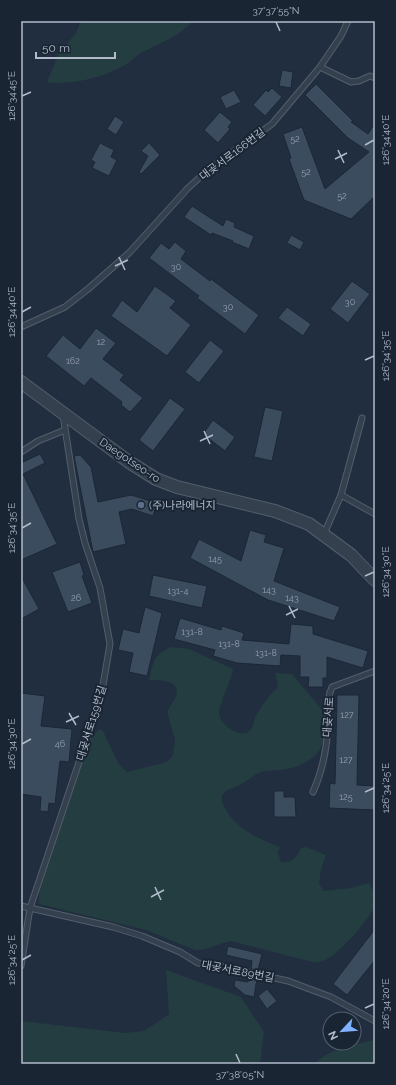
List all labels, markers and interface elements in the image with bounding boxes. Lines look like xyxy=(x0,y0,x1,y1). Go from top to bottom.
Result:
text: 37°37'55"N xyxy=(252,5,300,16)
scale bar xyxy=(36,34,115,60)
text: 50 m xyxy=(42,41,70,55)
text: 126°34'45"E xyxy=(6,71,17,121)
text: 126°34'40"E xyxy=(380,115,391,165)
street label: 대곶서로166번길 xyxy=(197,126,268,183)
house number: 52 xyxy=(290,134,300,144)
house number: 52 xyxy=(301,167,311,177)
house number: 52 xyxy=(337,191,347,201)
house number: 30 xyxy=(171,262,182,272)
text: 126°34'40"E xyxy=(6,287,17,337)
house number: 30 xyxy=(345,297,356,307)
house number: 30 xyxy=(223,302,234,312)
text: 126°34'35"E xyxy=(380,331,391,381)
house number: 12 xyxy=(97,337,106,347)
house number: 162 xyxy=(66,356,80,366)
street label: Daegotseo-ro xyxy=(97,435,163,486)
place label: (주)나라에너지 xyxy=(149,499,216,512)
marker: (주)나라에너지 xyxy=(136,500,146,510)
text: 126°34'35"E xyxy=(6,503,17,553)
text: 126°34'30"E xyxy=(380,546,391,598)
house number: 145 xyxy=(208,554,222,564)
house number: 143 xyxy=(262,585,276,595)
house number: 131-4 xyxy=(167,586,189,596)
house number: 26 xyxy=(71,593,82,603)
house number: 143 xyxy=(285,593,299,603)
house number: 131-8 xyxy=(181,627,203,637)
house number: 131-8 xyxy=(218,639,240,649)
house number: 131-8 xyxy=(255,648,277,658)
street label: 대곶서로159번길 xyxy=(74,684,109,762)
street label: 대곶서로 xyxy=(321,696,336,738)
house number: 127 xyxy=(340,710,354,720)
text: 126°34'30"E xyxy=(6,718,17,770)
house number: 46 xyxy=(55,739,66,749)
house number: 127 xyxy=(339,755,353,765)
text: 126°34'25"E xyxy=(380,763,391,813)
house number: 125 xyxy=(339,792,353,802)
text: 126°34'25"E xyxy=(6,935,17,985)
street label: 대곶서로89번길 xyxy=(200,958,275,985)
text: 126°34'20"E xyxy=(380,978,391,1030)
north arrow xyxy=(322,1011,362,1051)
text: N xyxy=(326,1029,341,1042)
text: 37°38'05"N xyxy=(216,1069,264,1080)

